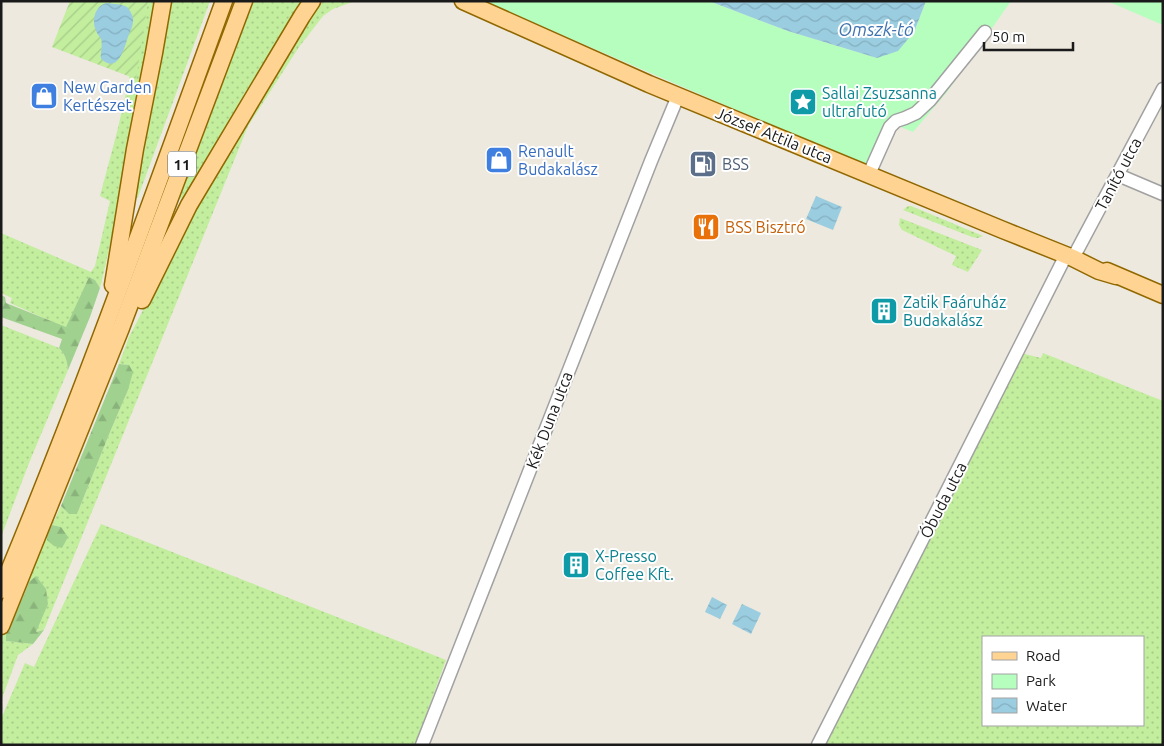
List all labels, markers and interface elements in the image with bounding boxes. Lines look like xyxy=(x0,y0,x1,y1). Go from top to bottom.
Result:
water label: Omszk-tó xyxy=(838,19,914,39)
scale bar xyxy=(984,20,1073,52)
text: 50 m xyxy=(992,28,1025,45)
place label: New Garden Kertészet xyxy=(63,78,152,114)
shop icon: New Garden Kertészet xyxy=(29,81,59,111)
place label: Sallai Zsuzsanna ultrafutó xyxy=(822,84,937,120)
place icon: Sallai Zsuzsanna ultrafutó xyxy=(788,87,818,117)
street label: József Attila utca xyxy=(713,103,835,167)
street label: Tanító utca xyxy=(1091,135,1145,213)
place label: Renault Budakalász xyxy=(518,142,598,178)
shop icon: Renault Budakalász xyxy=(484,145,514,175)
fuel station icon: BSS xyxy=(688,149,718,179)
road number: 11 xyxy=(168,152,196,176)
place label: BSS xyxy=(722,155,749,173)
restaurant icon: BSS Bisztró xyxy=(691,212,721,242)
place label: BSS Bisztró xyxy=(725,218,806,236)
place label: Zatik Faáruház Budakalász xyxy=(903,293,1006,329)
building icon: Zatik Faáruház Budakalász xyxy=(869,296,899,326)
street label: Kék Duna utca xyxy=(522,369,576,471)
street label: Óbuda utca xyxy=(915,458,970,541)
place label: X-Presso Coffee Kft. xyxy=(595,547,674,583)
building icon: X-Presso Coffee Kft. xyxy=(561,550,591,580)
legend xyxy=(982,636,1144,726)
text: Road xyxy=(1026,647,1061,664)
text: Park xyxy=(1026,672,1056,689)
text: Water xyxy=(1026,697,1067,714)

